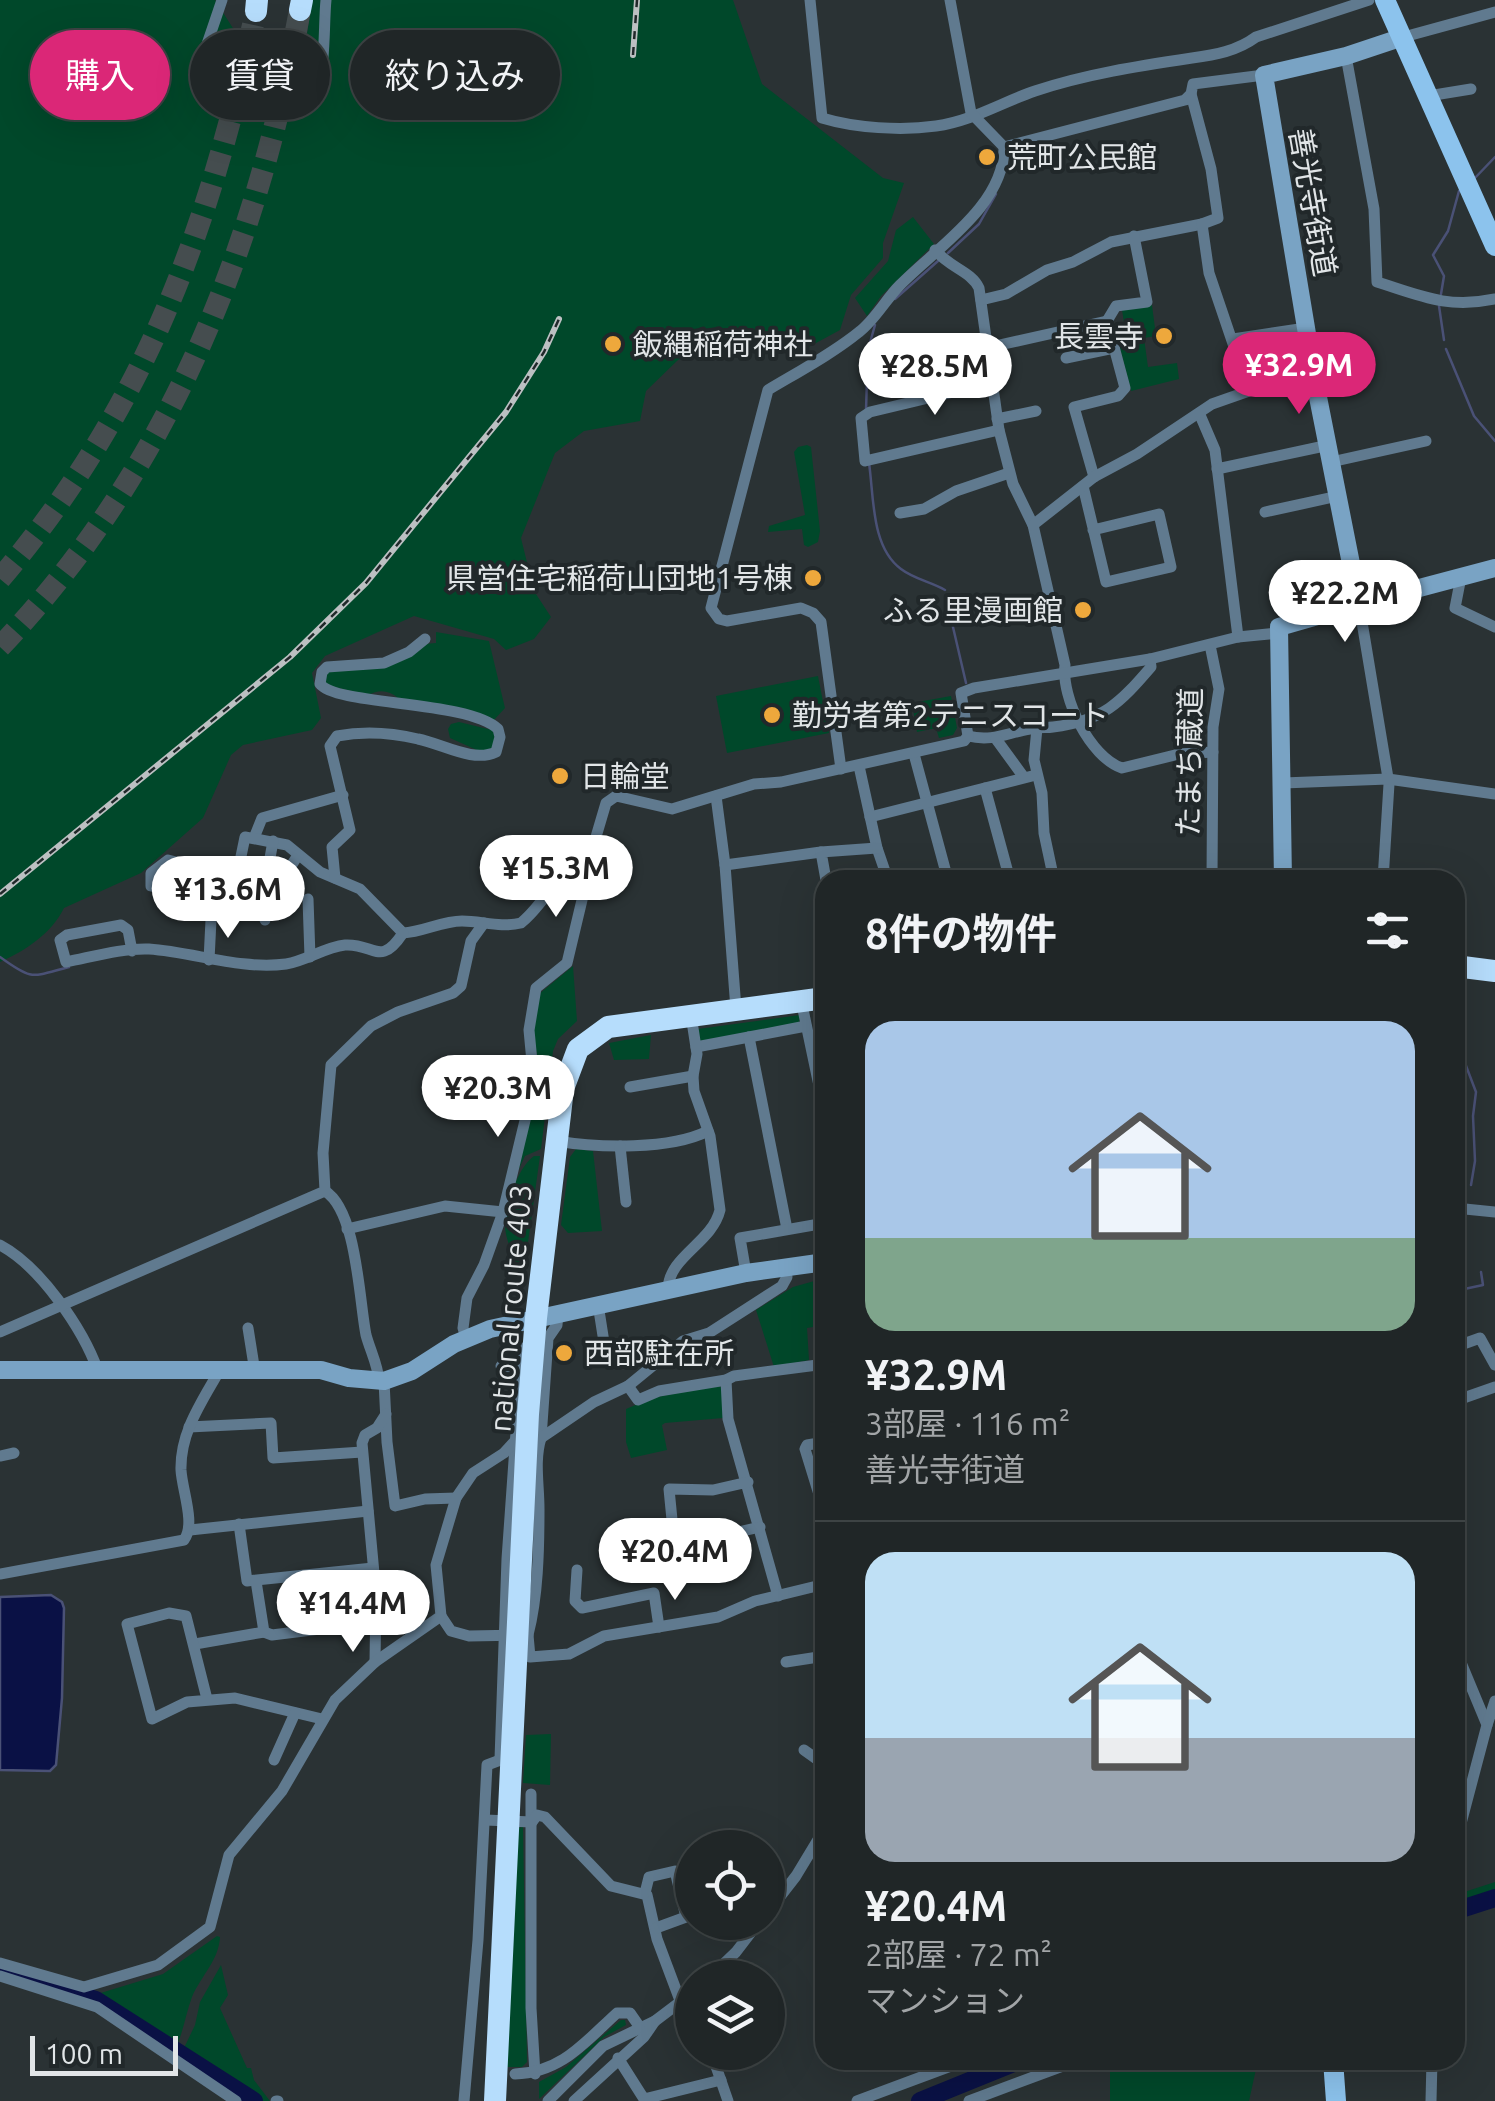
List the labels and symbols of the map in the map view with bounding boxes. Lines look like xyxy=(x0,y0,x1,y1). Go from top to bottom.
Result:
street label: 善光寺街道 xyxy=(1283,125,1343,279)
place label: 荒町公民館 xyxy=(1007,140,1157,174)
marker: 荒町公民館 xyxy=(976,146,998,168)
place label: 長雲寺 xyxy=(1054,319,1144,353)
marker: 長雲寺 xyxy=(1153,325,1175,347)
place label: 飯縄稲荷神社 xyxy=(633,327,813,361)
pin: ¥32.9M xyxy=(1218,332,1380,417)
marker: 飯縄稲荷神社 xyxy=(602,333,624,355)
pin: ¥28.5M xyxy=(854,333,1016,418)
pin: ¥22.2M xyxy=(1264,560,1426,645)
place label: 県営住宅稲荷山団地1号棟 xyxy=(446,561,793,595)
marker: 県営住宅稲荷山団地1号棟 xyxy=(802,567,824,589)
place label: ふる里漫画館 xyxy=(883,593,1063,627)
marker: ふる里漫画館 xyxy=(1072,599,1094,621)
street label: たまち蔵道 xyxy=(1171,687,1207,837)
place label: 勤労者第2テニスコート xyxy=(792,698,1109,732)
marker: 勤労者第2テニスコート xyxy=(761,704,783,726)
place label: 日輪堂 xyxy=(580,759,670,793)
marker: 日輪堂 xyxy=(549,765,571,787)
pin: ¥15.3M xyxy=(475,835,637,920)
pin: ¥13.6M xyxy=(147,856,309,941)
pin: ¥20.3M xyxy=(417,1055,579,1140)
street label: national route 403 xyxy=(482,1183,538,1433)
place label: 西部駐在所 xyxy=(584,1336,734,1370)
marker: 西部駐在所 xyxy=(553,1342,575,1364)
pin: ¥20.4M xyxy=(594,1518,756,1603)
pin: ¥14.4M xyxy=(272,1570,434,1655)
scale bar xyxy=(30,2031,178,2076)

